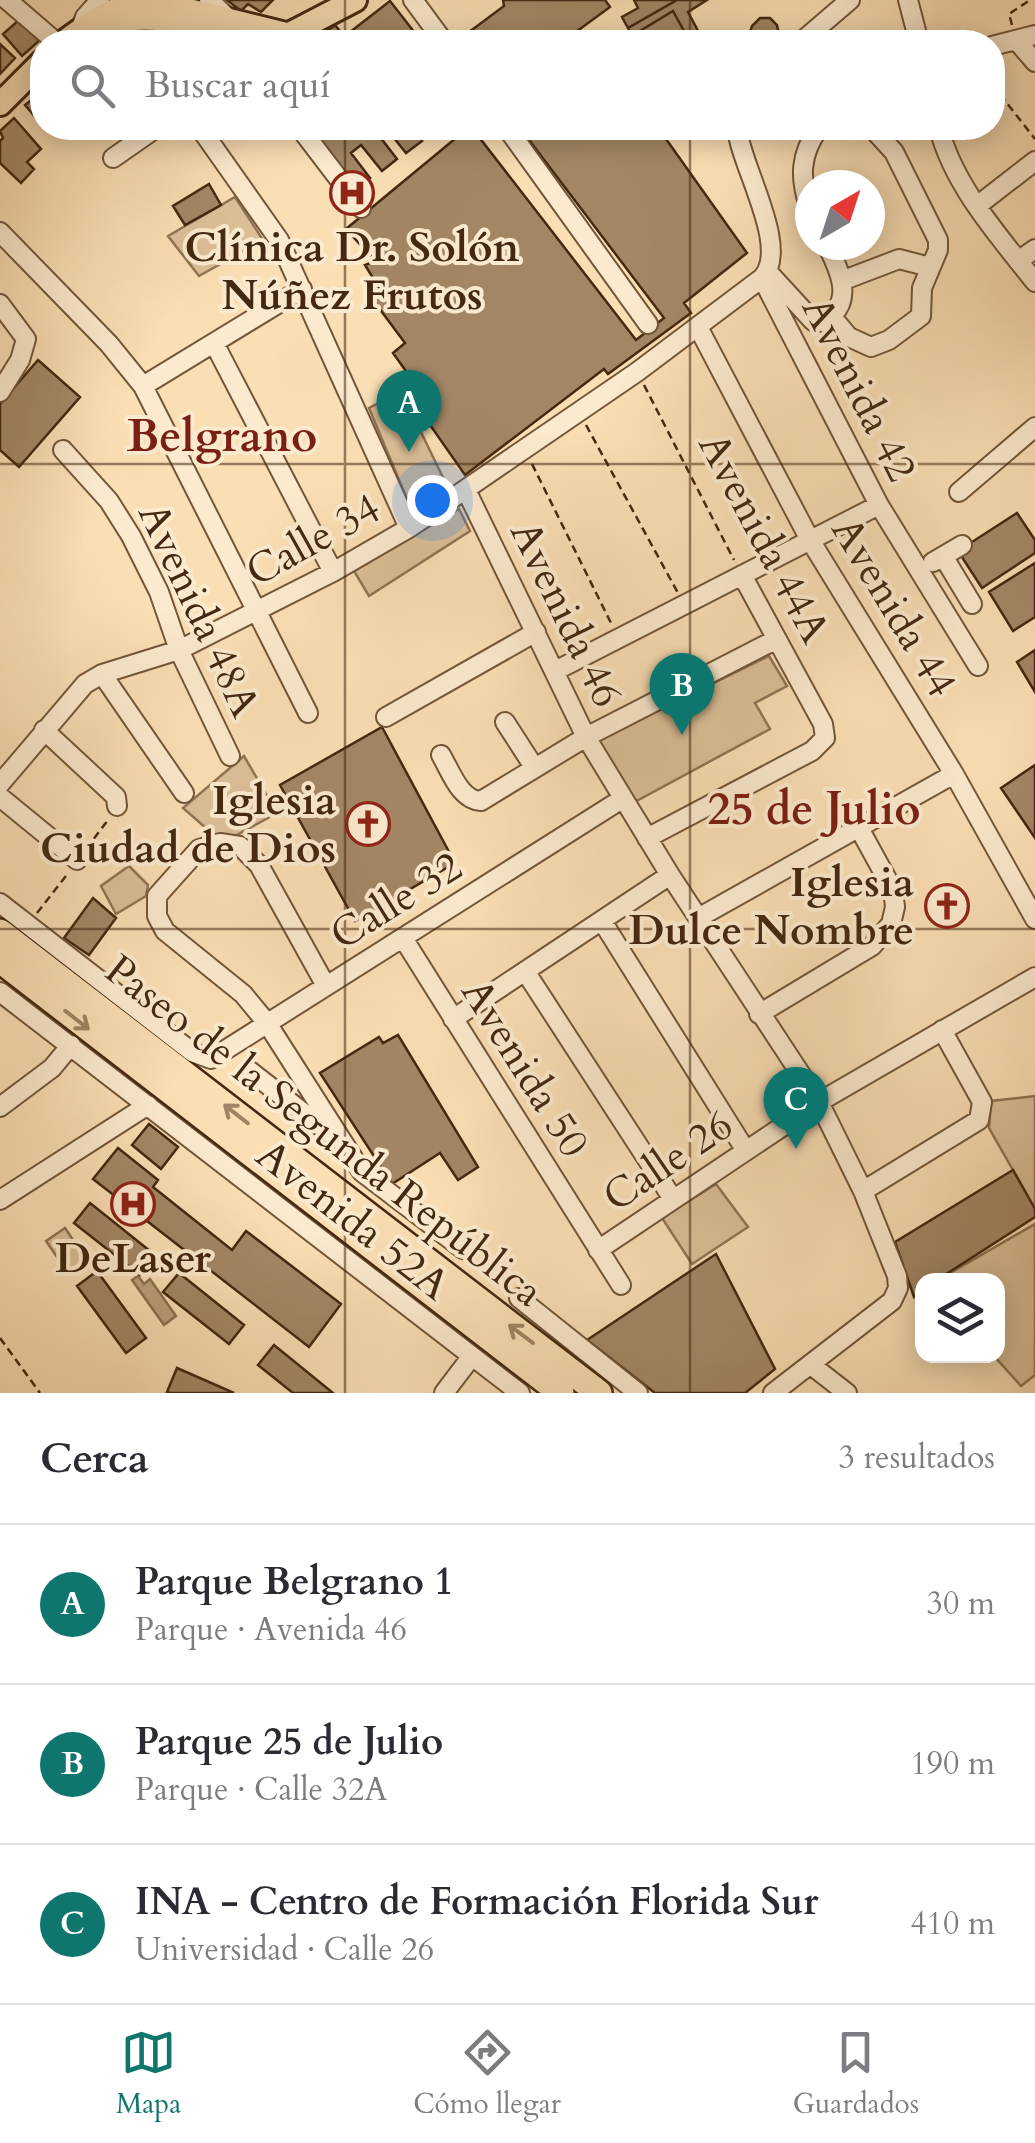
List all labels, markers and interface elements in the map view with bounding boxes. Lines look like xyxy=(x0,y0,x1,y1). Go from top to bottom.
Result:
search box xyxy=(30,30,1005,140)
icon: search xyxy=(65,58,120,113)
text: Buscar aquí xyxy=(145,59,331,111)
hospital icon: Clínica Dr. Solón Núñez Frutos xyxy=(329,170,375,216)
north arrow xyxy=(795,170,885,260)
place label: Clínica Dr. Solón Núñez Frutos xyxy=(185,219,519,324)
street label: Avenida 42 xyxy=(788,287,930,491)
pin: A xyxy=(376,370,442,452)
district label: Belgrano xyxy=(127,406,317,467)
street label: Avenida 44A xyxy=(685,423,843,653)
your location xyxy=(407,475,458,526)
street label: Calle 34 xyxy=(236,480,390,600)
street label: Avenida 48A xyxy=(124,493,274,727)
street label: Avenida 44 xyxy=(818,506,970,708)
street label: Avenida 46 xyxy=(496,511,636,717)
pin: B xyxy=(650,652,714,735)
place label: Iglesia Ciudad de Dios xyxy=(40,772,336,877)
district label: 25 de Julio xyxy=(707,779,921,840)
church icon: Iglesia Ciudad de Dios xyxy=(345,801,391,847)
street label: Calle 32 xyxy=(319,838,473,964)
place label: Iglesia Dulce Nombre xyxy=(629,854,914,959)
church icon: Iglesia Dulce Nombre xyxy=(924,883,970,929)
street label: Paseo de la Segunda República xyxy=(93,942,555,1320)
street label: Avenida 50 xyxy=(448,968,602,1168)
one-way arrow xyxy=(63,1009,90,1030)
pin: C xyxy=(764,1066,828,1149)
street label: Calle 26 xyxy=(592,1097,744,1225)
one-way arrow xyxy=(223,1104,250,1125)
street label: Avenida 52A xyxy=(245,1127,461,1314)
hospital icon: DeLaser xyxy=(110,1181,156,1227)
place label: DeLaser xyxy=(55,1230,211,1287)
map controls xyxy=(915,1273,1005,1363)
button: layers xyxy=(915,1273,1005,1363)
one-way arrow xyxy=(508,1323,535,1344)
text: Cerca xyxy=(40,1430,149,1487)
text: 3 resultados xyxy=(838,1436,995,1480)
text: Parque Belgrano 1 xyxy=(135,1556,454,1608)
text: A xyxy=(60,1582,85,1626)
text: 30 m xyxy=(927,1582,995,1626)
text: Parque · Avenida 46 xyxy=(135,1608,407,1652)
text: Parque 25 de Julio xyxy=(135,1716,443,1768)
text: B xyxy=(61,1742,84,1786)
text: 190 m xyxy=(910,1742,995,1786)
text: Parque · Calle 32A xyxy=(135,1768,387,1812)
text: INA - Centro de Formación Florida Sur xyxy=(135,1876,818,1928)
text: C xyxy=(60,1902,85,1946)
text: 410 m xyxy=(910,1902,995,1946)
text: Universidad · Calle 26 xyxy=(135,1928,434,1972)
tab: Mapa xyxy=(116,2025,181,2123)
tab: Cómo llegar xyxy=(413,2025,561,2123)
tab: Guardados xyxy=(793,2025,919,2123)

